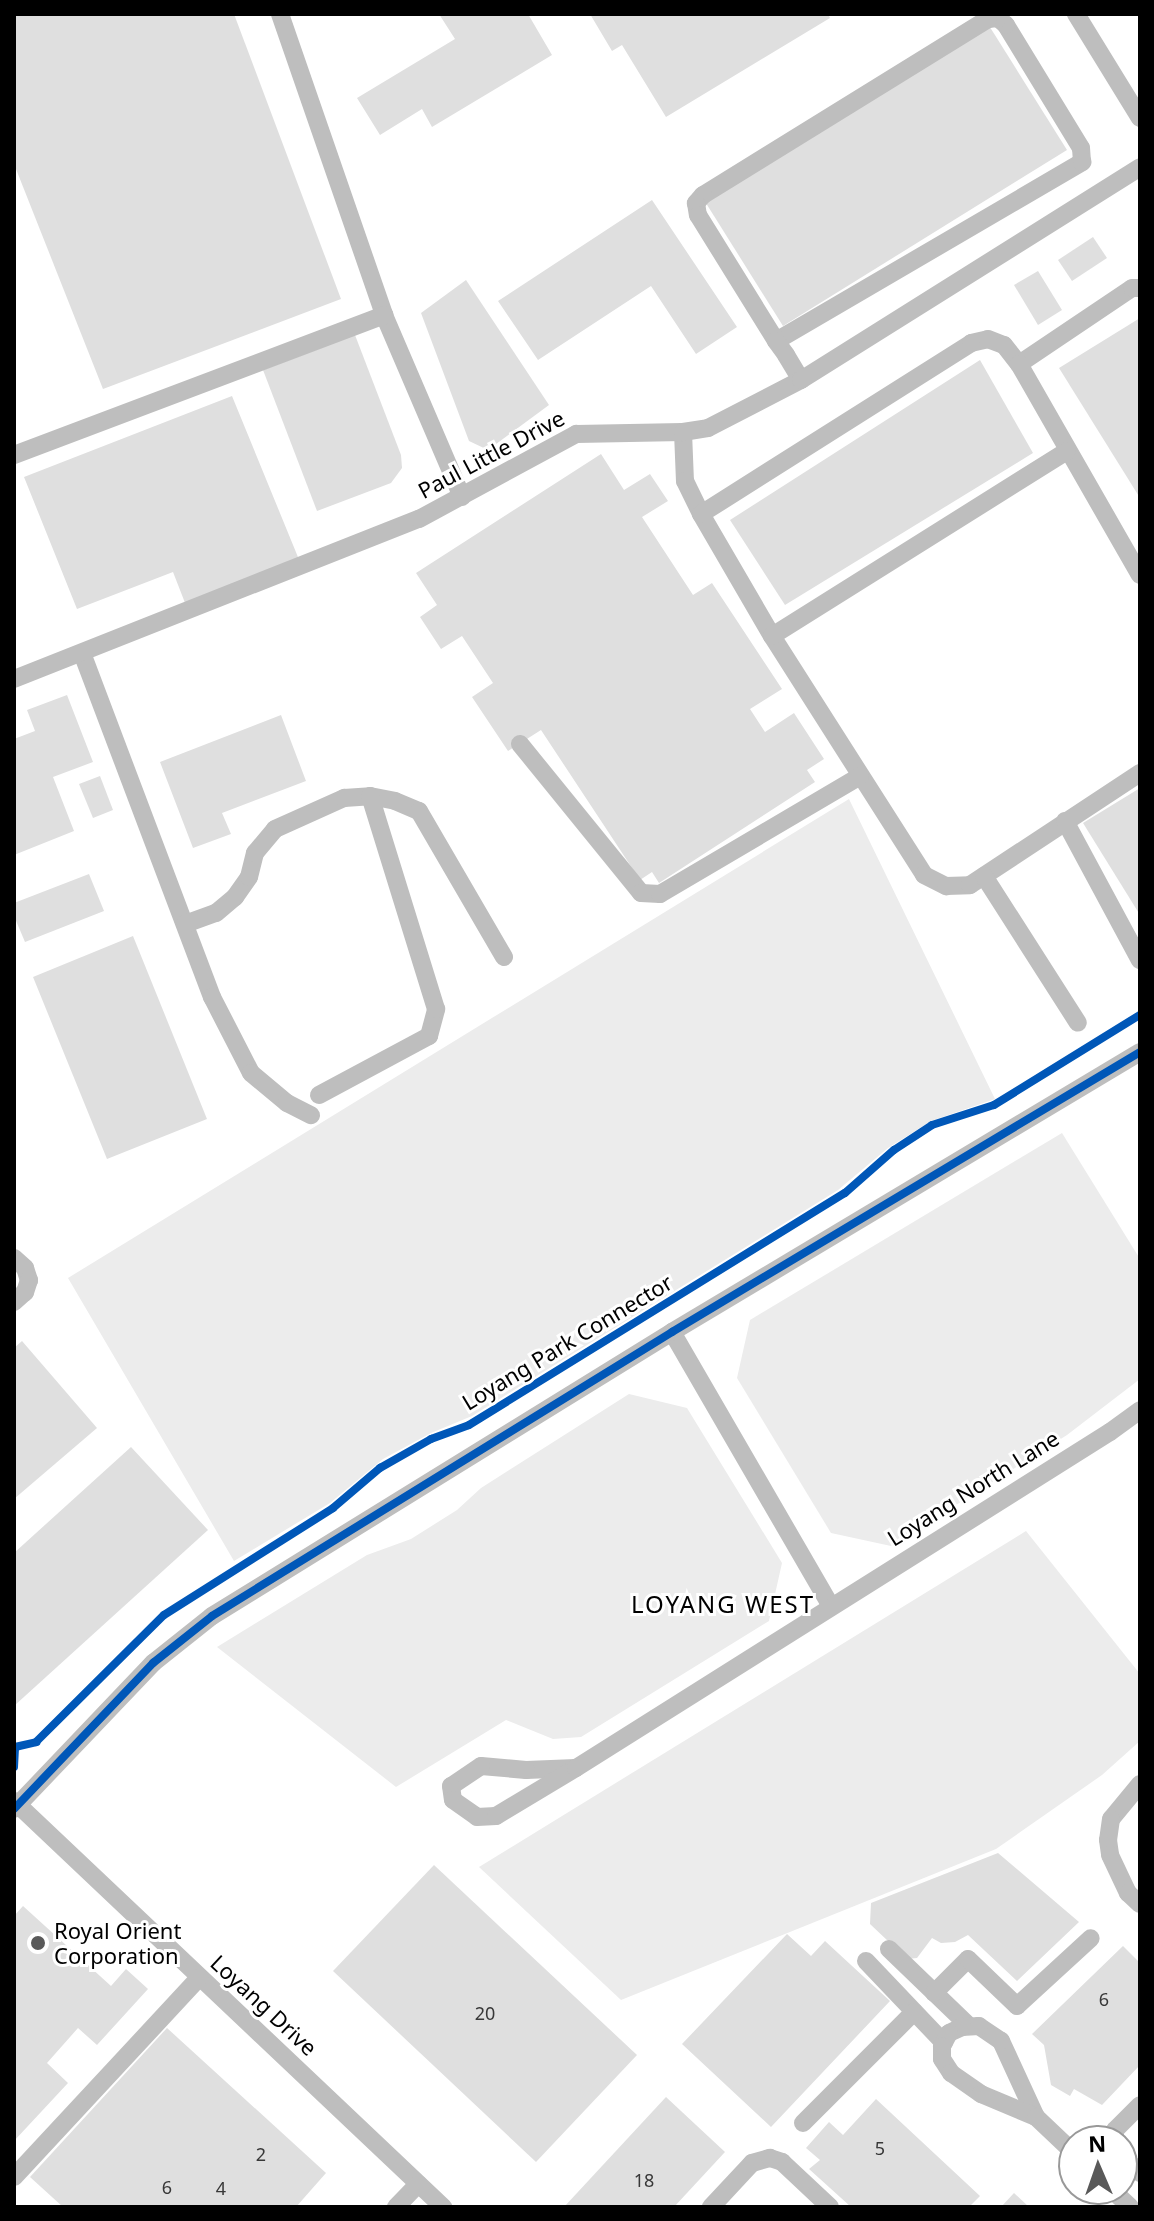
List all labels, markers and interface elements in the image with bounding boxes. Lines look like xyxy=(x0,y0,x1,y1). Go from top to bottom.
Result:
street label: Paul Little Drive xyxy=(413,404,569,504)
street label: Loyang Park Connector xyxy=(457,1269,677,1415)
street label: Loyang North Lane xyxy=(882,1425,1064,1551)
district label: LOYANG WEST xyxy=(631,1590,815,1618)
place label: Royal Orient Corporation xyxy=(54,1917,181,1968)
marker: Royal Orient Corporation xyxy=(29,1934,47,1952)
street label: Loyang Drive xyxy=(206,1949,322,2061)
house number: 6 xyxy=(1099,1988,1109,2010)
house number: 20 xyxy=(475,2002,495,2024)
north arrow xyxy=(1058,2125,1138,2205)
text: N xyxy=(1088,2128,1107,2158)
house number: 5 xyxy=(875,2137,885,2159)
house number: 2 xyxy=(256,2143,266,2165)
house number: 18 xyxy=(634,2169,654,2191)
house number: 6 xyxy=(162,2176,172,2198)
house number: 4 xyxy=(216,2177,226,2199)

